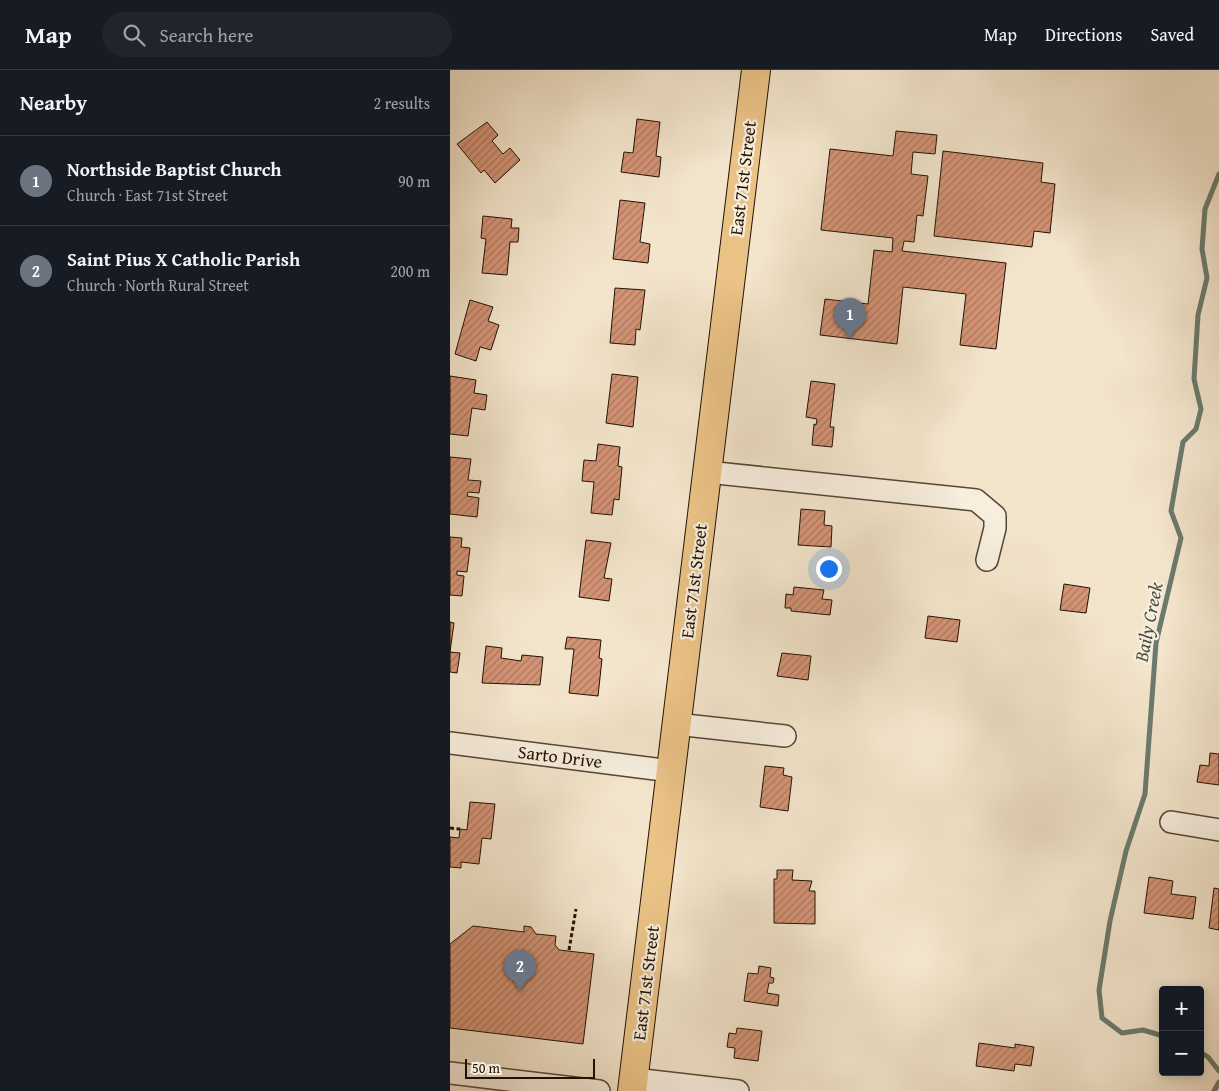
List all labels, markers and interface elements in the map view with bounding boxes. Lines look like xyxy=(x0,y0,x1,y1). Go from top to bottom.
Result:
search box xyxy=(102,12,452,57)
text: Map xyxy=(25,17,72,52)
icon: search xyxy=(120,21,148,49)
text: Search here xyxy=(160,21,253,49)
text: Map xyxy=(984,21,1017,48)
text: Directions xyxy=(1045,21,1122,48)
text: Saved xyxy=(1150,21,1194,48)
text: Nearby xyxy=(20,87,87,118)
text: 2 results xyxy=(373,91,430,115)
street label: East 71st Street xyxy=(722,118,763,237)
text: Northside Baptist Church xyxy=(67,155,281,183)
text: 1 xyxy=(32,169,40,193)
text: 90 m xyxy=(398,169,430,193)
text: Church · East 71st Street xyxy=(67,183,228,207)
text: Saint Pius X Catholic Parish xyxy=(67,245,300,273)
text: 2 xyxy=(32,259,40,283)
text: 200 m xyxy=(390,259,430,283)
text: Church · North Rural Street xyxy=(67,273,249,297)
pin: 1 xyxy=(834,298,866,339)
street label: East 71st Street xyxy=(673,521,714,640)
your location xyxy=(816,556,842,582)
water label: Baily Creek xyxy=(1126,580,1169,665)
street label: Sarto Drive xyxy=(516,738,604,775)
street label: East 71st Street xyxy=(625,923,666,1042)
pin: 2 xyxy=(504,950,536,991)
map controls xyxy=(1159,986,1204,1076)
button: + xyxy=(1159,986,1204,1031)
button: − xyxy=(1159,1031,1204,1076)
scale bar xyxy=(465,1056,595,1079)
text: 50 m xyxy=(472,1058,500,1078)

